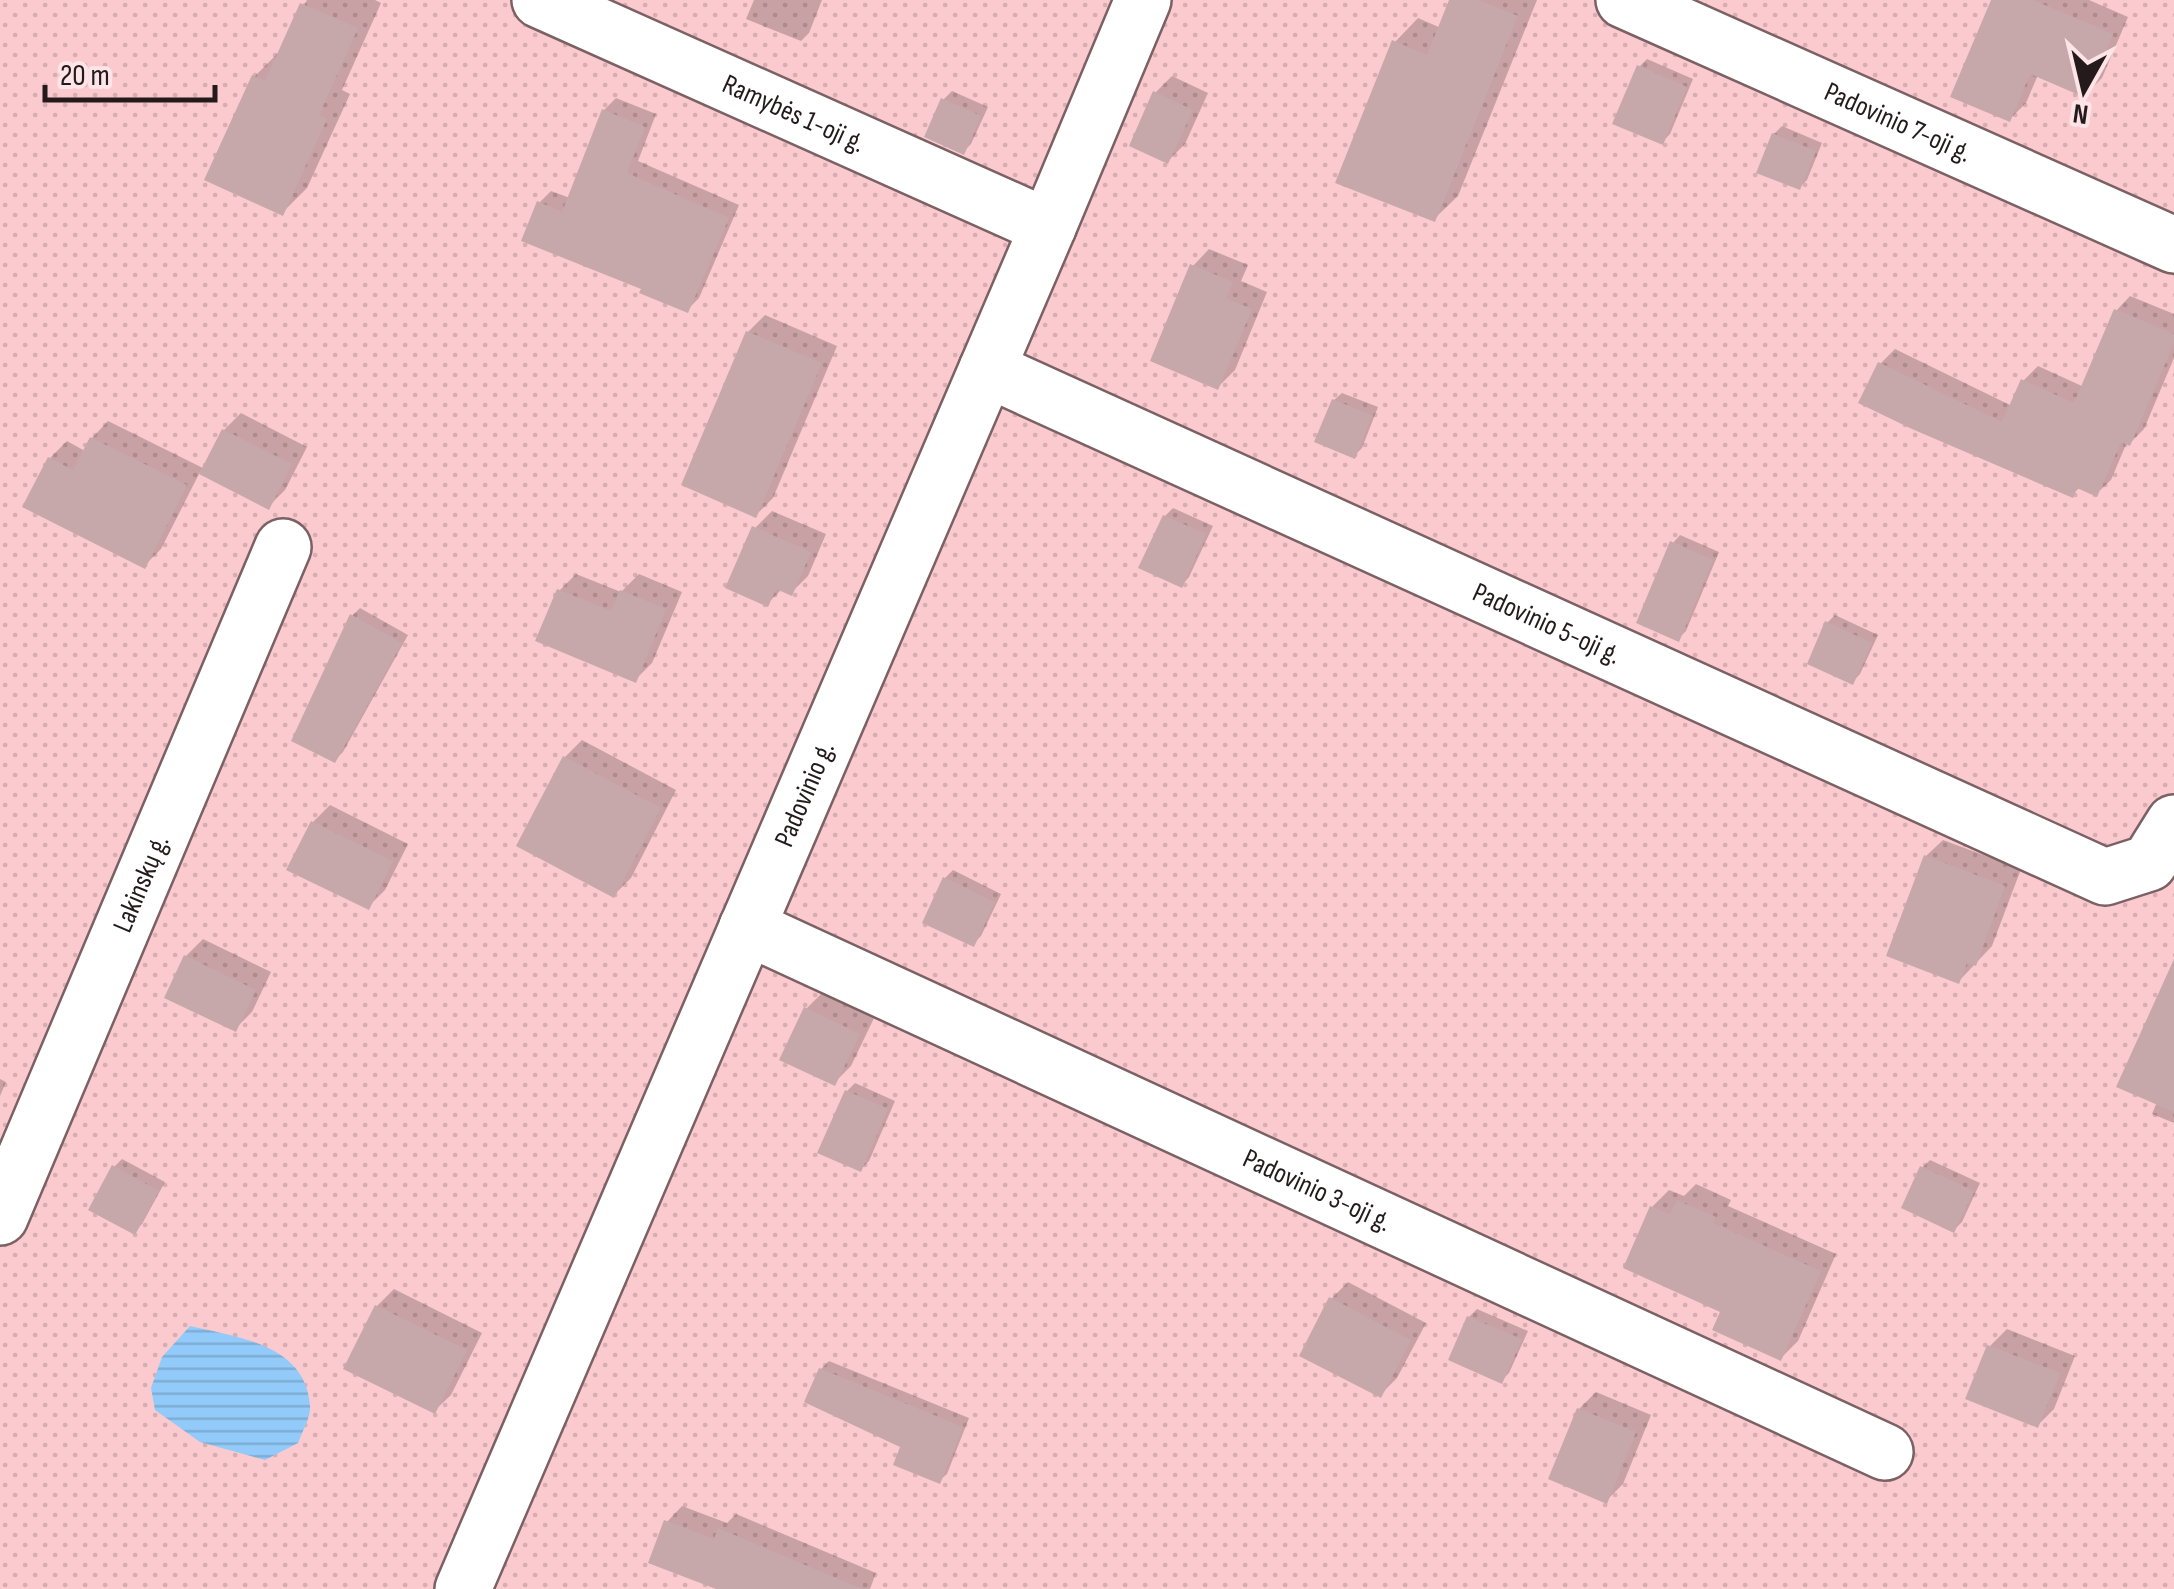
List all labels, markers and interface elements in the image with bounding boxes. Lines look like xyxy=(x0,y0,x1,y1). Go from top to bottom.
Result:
scale bar xyxy=(45,40,215,102)
north arrow xyxy=(2034,40,2134,140)
text: 20 m xyxy=(60,58,110,94)
street label: Ramybės 1-oji g. xyxy=(718,67,870,160)
street label: Padovinio 7-oji g. xyxy=(1819,75,1977,169)
text: N xyxy=(2071,96,2090,131)
street label: Padovinio 5-oji g. xyxy=(1468,576,1626,671)
street label: Padovinio g. xyxy=(767,737,841,852)
street label: Lakinskų g. xyxy=(106,830,176,937)
street label: Padovinio 3-oji g. xyxy=(1238,1142,1397,1238)

